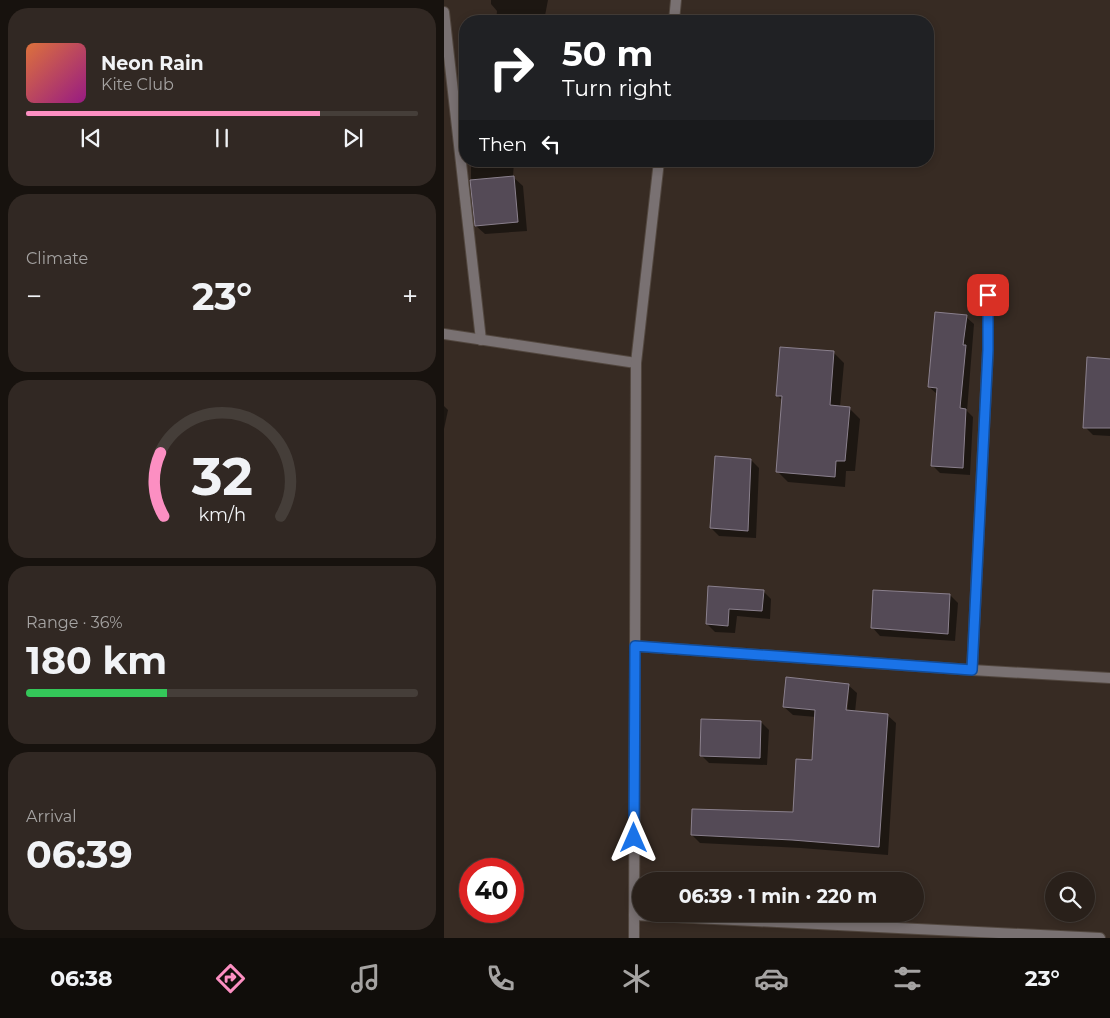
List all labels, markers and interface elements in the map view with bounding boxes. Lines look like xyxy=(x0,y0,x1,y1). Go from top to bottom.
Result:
text: 50 m xyxy=(562,32,653,75)
icon: right xyxy=(479,35,544,100)
text: Neon Rain xyxy=(101,52,204,75)
text: Kite Club xyxy=(101,75,174,94)
text: Turn right xyxy=(562,75,672,102)
icon: previous xyxy=(77,124,105,152)
icon: pause xyxy=(208,124,236,152)
icon: next xyxy=(339,124,367,152)
icon: left xyxy=(537,130,565,158)
text: Then xyxy=(479,133,527,156)
text: Climate xyxy=(26,249,88,268)
text: 23° xyxy=(192,273,252,320)
pin xyxy=(967,274,1009,316)
text: − xyxy=(26,279,42,313)
text: + xyxy=(402,279,418,313)
icon: arrive xyxy=(974,281,1002,309)
text: 32 xyxy=(190,445,253,508)
text: km/h xyxy=(198,504,246,525)
text: Range · 36% xyxy=(26,613,123,632)
text: 180 km xyxy=(26,637,167,684)
text: Arrival xyxy=(26,807,76,826)
position arrow xyxy=(607,811,659,863)
text: 06:39 xyxy=(26,831,133,878)
speed limit sign: 40 xyxy=(459,858,524,923)
map controls xyxy=(1045,872,1095,922)
button: search xyxy=(1045,872,1095,922)
text: 06:39 · 1 min · 220 m xyxy=(679,885,877,908)
icon: directions xyxy=(213,961,248,996)
icon: music xyxy=(348,961,383,996)
icon: phone xyxy=(483,961,518,996)
icon: climate xyxy=(619,961,654,996)
icon: car xyxy=(754,961,789,996)
icon: filters xyxy=(890,961,925,996)
text: 06:38 xyxy=(50,965,112,992)
text: 23° xyxy=(1025,965,1060,992)

